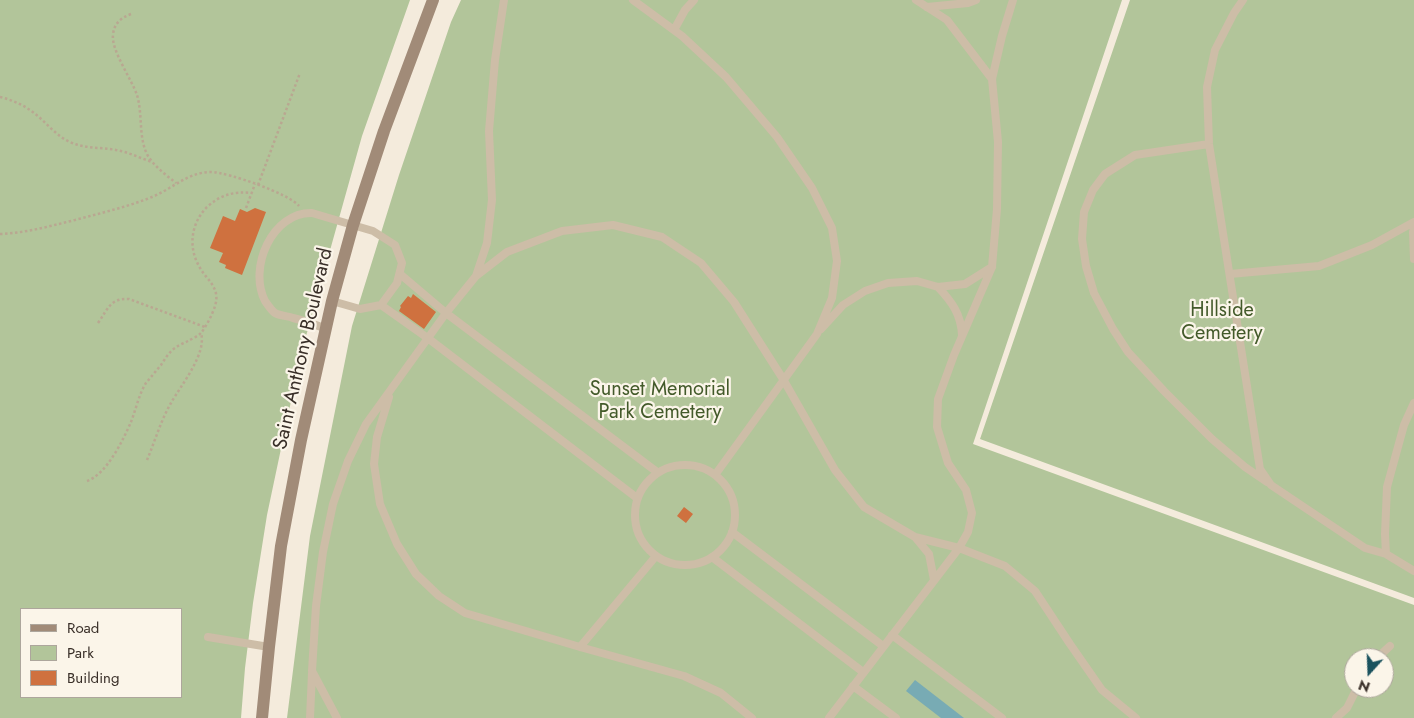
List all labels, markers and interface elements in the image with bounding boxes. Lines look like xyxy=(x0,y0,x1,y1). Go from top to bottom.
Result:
street label: Saint Anthony Boulevard xyxy=(269,246,339,452)
park label: Hillside Cemetery xyxy=(1181,299,1263,346)
park label: Sunset Memorial Park Cemetery xyxy=(590,378,730,425)
legend xyxy=(20,608,182,698)
text: Road xyxy=(67,617,99,639)
text: Park xyxy=(67,642,94,664)
north arrow xyxy=(1344,648,1394,698)
text: Building xyxy=(67,667,119,689)
text: N xyxy=(1356,675,1373,697)

